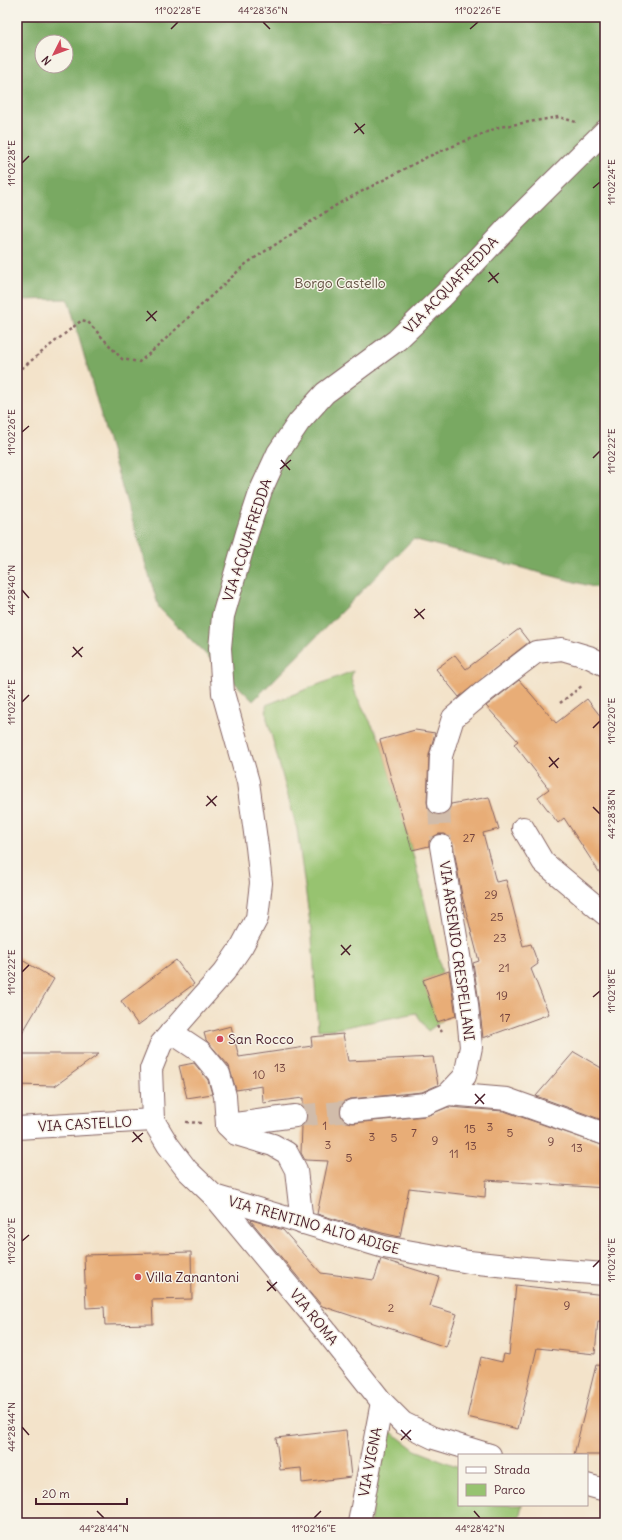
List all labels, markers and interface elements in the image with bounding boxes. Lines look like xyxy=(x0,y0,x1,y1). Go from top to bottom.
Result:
text: 11°02'28"E xyxy=(155,4,201,17)
text: 44°28'36"N xyxy=(238,4,288,17)
text: 11°02'26"E xyxy=(455,4,501,17)
north arrow xyxy=(34,34,74,74)
text: N xyxy=(39,53,54,68)
text: 11°02'28"E xyxy=(5,140,18,186)
text: 11°02'24"E xyxy=(605,159,618,205)
street label: VIA ACQUAFREDDA xyxy=(400,233,502,337)
park label: Borgo Castello xyxy=(294,274,386,292)
text: 11°02'26"E xyxy=(5,409,18,455)
text: 11°02'22"E xyxy=(605,428,618,474)
street label: VIA ACQUAFREDDA xyxy=(219,476,275,604)
text: 44°28'40"N xyxy=(5,565,18,615)
text: 11°02'24"E xyxy=(5,679,18,725)
text: 11°02'20"E xyxy=(605,698,618,744)
text: 44°28'38"N xyxy=(605,789,618,839)
house number: 27 xyxy=(463,830,475,845)
street label: VIA ARSENIO CRESPELLANI xyxy=(435,860,479,1042)
house number: 29 xyxy=(484,887,498,902)
house number: 25 xyxy=(490,909,504,924)
house number: 23 xyxy=(493,930,507,945)
text: 11°02'22"E xyxy=(5,949,18,995)
house number: 21 xyxy=(498,960,510,975)
text: 11°02'18"E xyxy=(605,969,618,1013)
house number: 19 xyxy=(496,988,508,1003)
house number: 17 xyxy=(500,1010,510,1025)
place label: San Rocco xyxy=(228,1030,294,1048)
marker: San Rocco xyxy=(215,1034,225,1044)
house number: 13 xyxy=(274,1060,286,1075)
house number: 10 xyxy=(253,1067,265,1082)
street label: VIA CASTELLO xyxy=(37,1113,133,1135)
house number: 1 xyxy=(323,1118,327,1133)
house number: 3 xyxy=(487,1119,494,1134)
house number: 15 xyxy=(464,1121,476,1136)
house number: 7 xyxy=(411,1125,417,1140)
house number: 5 xyxy=(507,1125,514,1140)
house number: 3 xyxy=(369,1129,376,1144)
house number: 5 xyxy=(391,1130,398,1145)
house number: 9 xyxy=(432,1133,439,1148)
house number: 9 xyxy=(548,1134,555,1149)
house number: 3 xyxy=(325,1137,332,1152)
house number: 13 xyxy=(465,1138,477,1153)
house number: 13 xyxy=(571,1140,583,1155)
house number: 11 xyxy=(449,1146,459,1161)
house number: 5 xyxy=(346,1150,353,1165)
street label: VIA TRENTINO ALTO ADIGE xyxy=(226,1192,402,1258)
text: 11°02'20"E xyxy=(5,1218,18,1264)
text: 11°02'16"E xyxy=(605,1238,618,1282)
place label: Villa Zanantoni xyxy=(146,1268,239,1286)
marker: Villa Zanantoni xyxy=(133,1272,143,1282)
street label: VIA ROMA xyxy=(286,1285,342,1349)
house number: 9 xyxy=(564,1298,571,1313)
house number: 2 xyxy=(388,1300,395,1315)
text: 44°28'44"N xyxy=(5,1402,18,1452)
street label: VIA VIGNA xyxy=(354,1426,386,1498)
legend xyxy=(458,1454,588,1506)
text: Strada xyxy=(494,1462,530,1477)
scale bar xyxy=(36,1480,127,1506)
text: Parco xyxy=(494,1482,526,1497)
text: 20 m xyxy=(42,1486,70,1501)
text: 44°28'44"N xyxy=(79,1522,129,1535)
text: 11°02'16"E xyxy=(292,1522,336,1535)
text: 44°28'42"N xyxy=(455,1522,505,1535)

